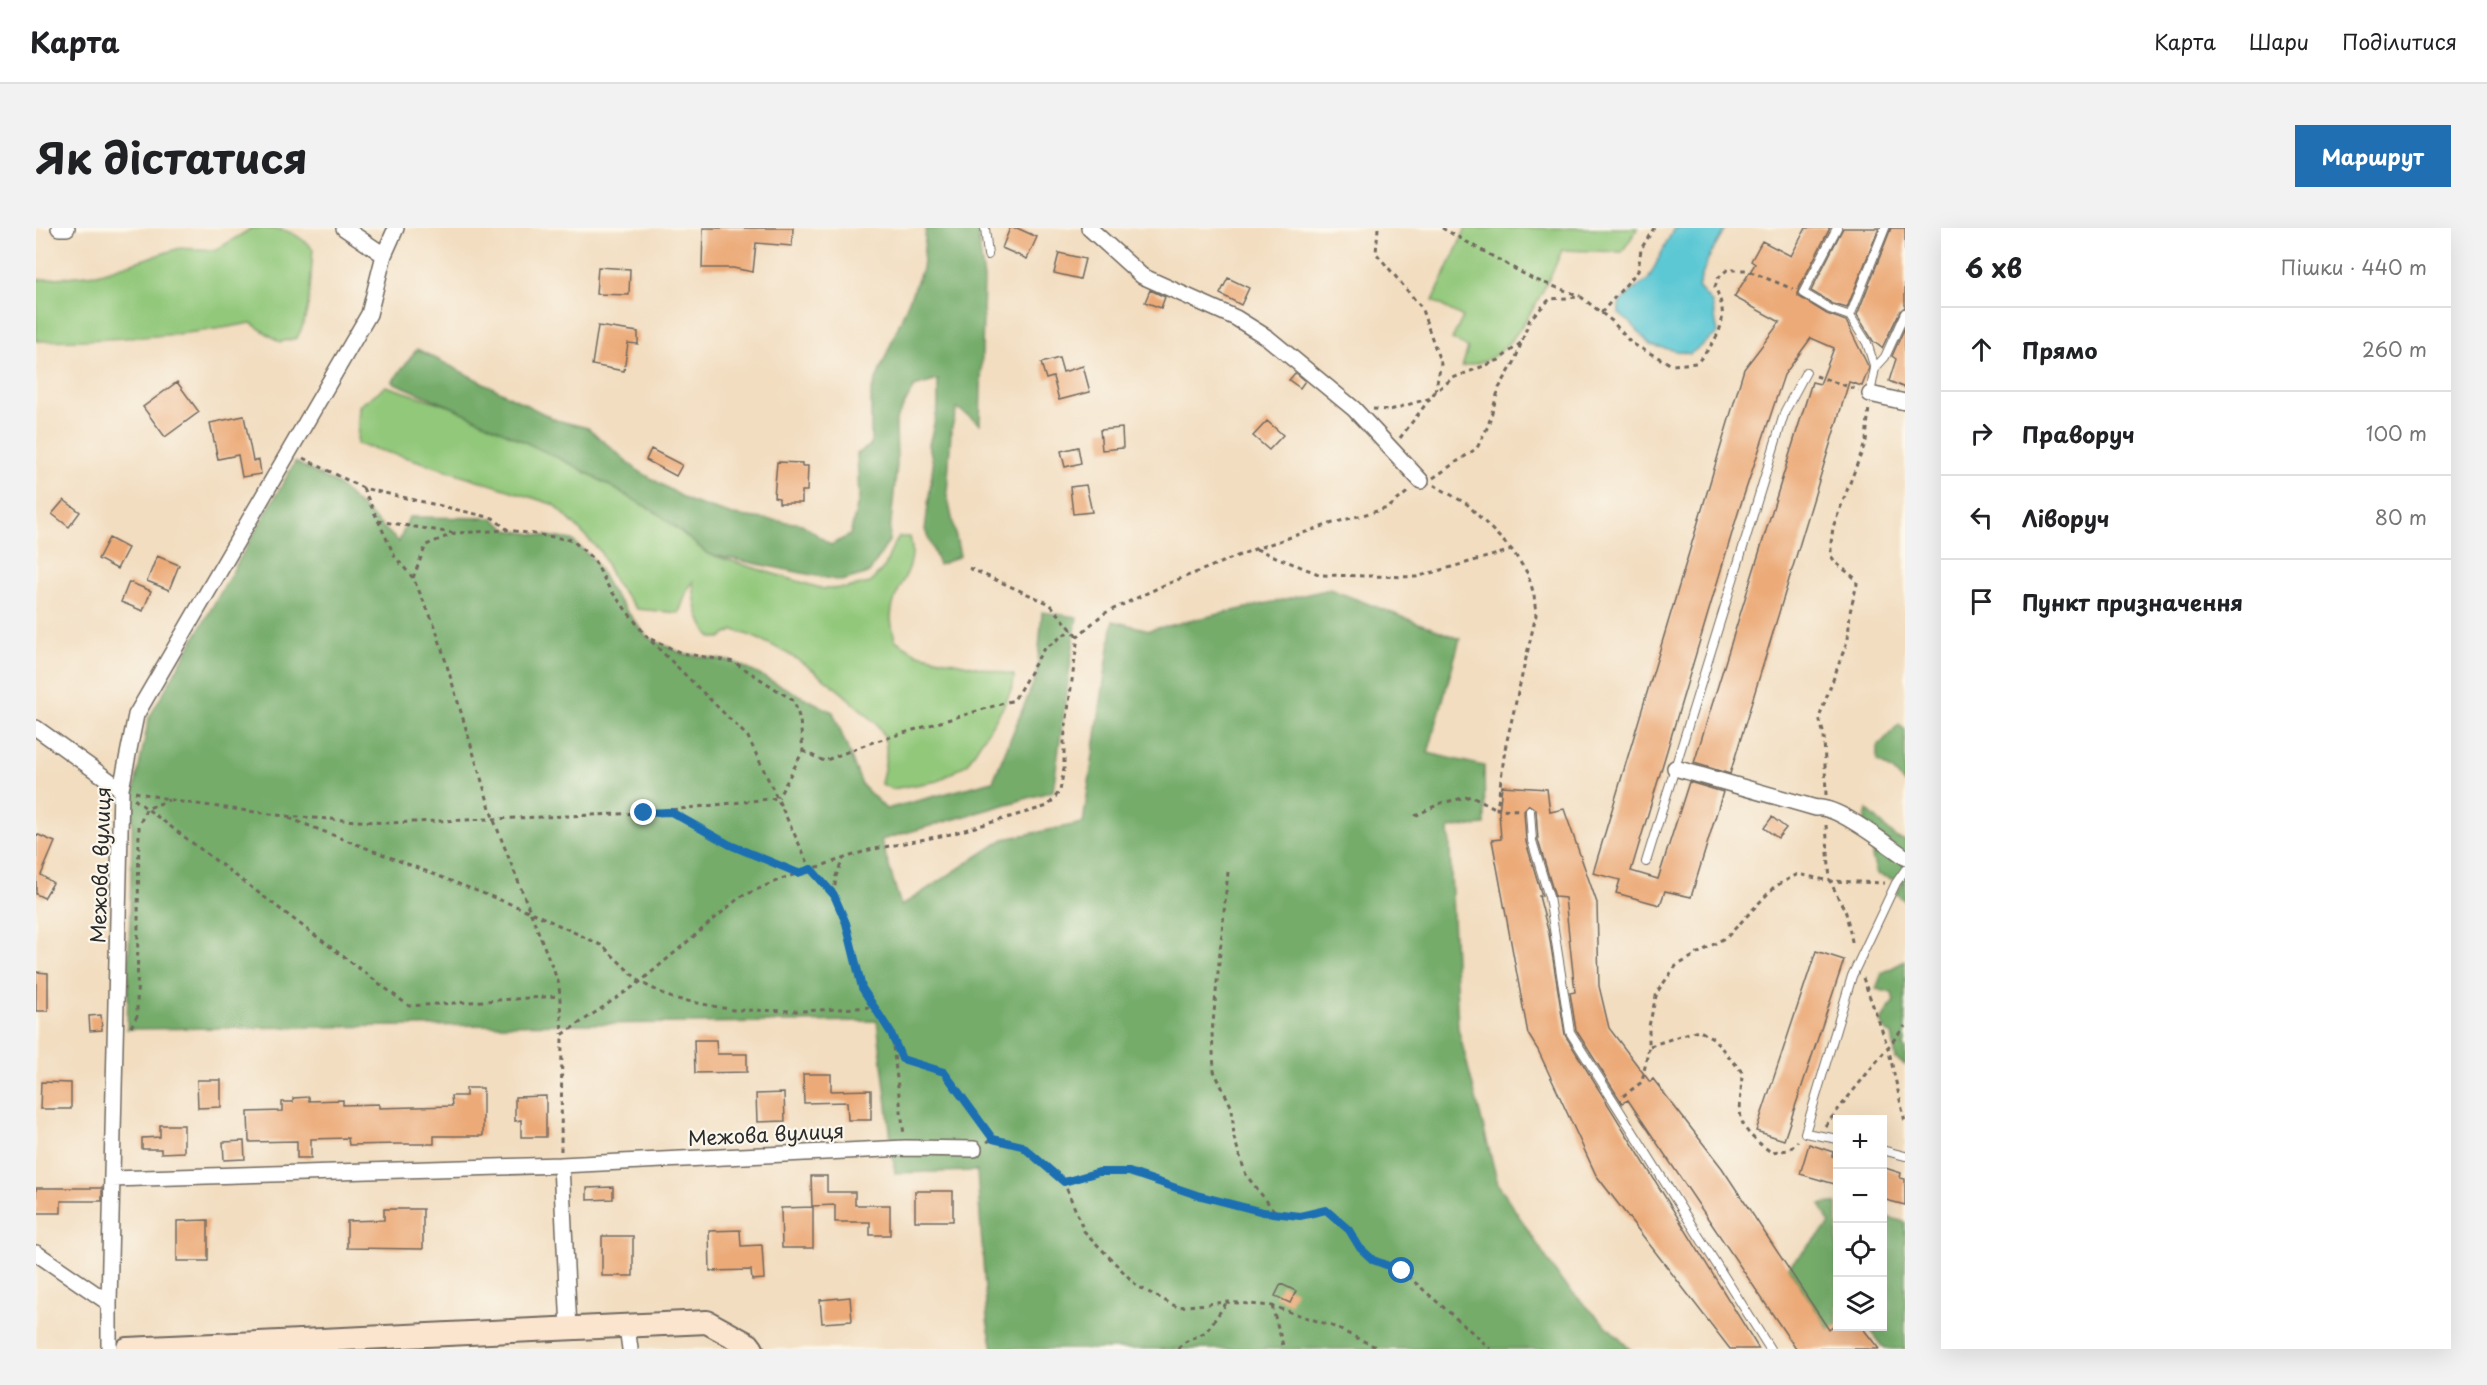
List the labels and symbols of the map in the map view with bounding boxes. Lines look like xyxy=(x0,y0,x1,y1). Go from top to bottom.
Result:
street label: Межова вулиця xyxy=(82,786,118,944)
route end xyxy=(630,799,656,825)
street label: Межова вулиця xyxy=(687,1115,845,1153)
route start xyxy=(1388,1257,1414,1283)

